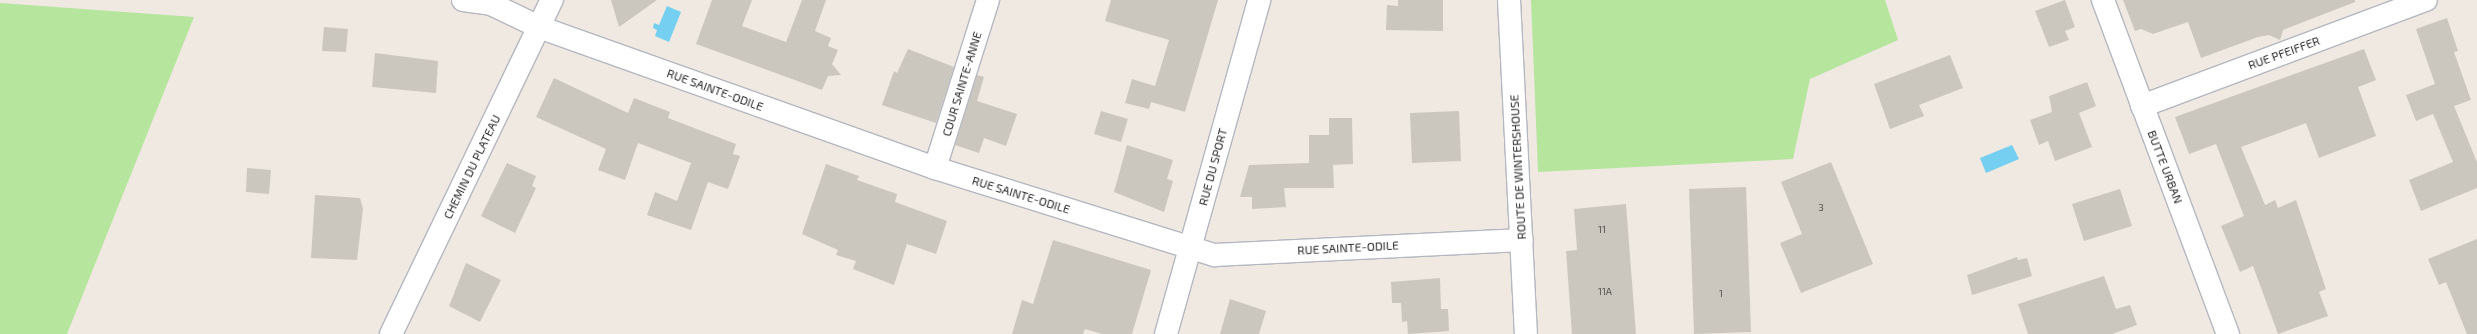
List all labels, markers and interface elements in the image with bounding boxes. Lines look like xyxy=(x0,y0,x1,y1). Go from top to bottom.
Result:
street label: COUR SAINTE-ANNE xyxy=(939,30,985,138)
street label: RUE PFEIFFER xyxy=(2246,33,2322,73)
street label: RUE SAINTE-ODILE xyxy=(665,66,765,114)
street label: ROUTE DE WINTERSHOUSE xyxy=(1507,94,1529,240)
street label: CHEMIN DU PLATEAU xyxy=(441,113,503,221)
street label: RUE DU SPORT xyxy=(1196,127,1230,207)
street label: BUTTE URBAN xyxy=(2144,128,2186,206)
street label: RUE SAINTE-ODILE xyxy=(970,173,1072,217)
house number: 3 xyxy=(1818,202,1824,214)
house number: 11 xyxy=(1598,224,1606,236)
street label: RUE SAINTE-ODILE xyxy=(1297,238,1399,258)
house number: 11A xyxy=(1598,286,1612,298)
house number: 1 xyxy=(1719,288,1723,300)

